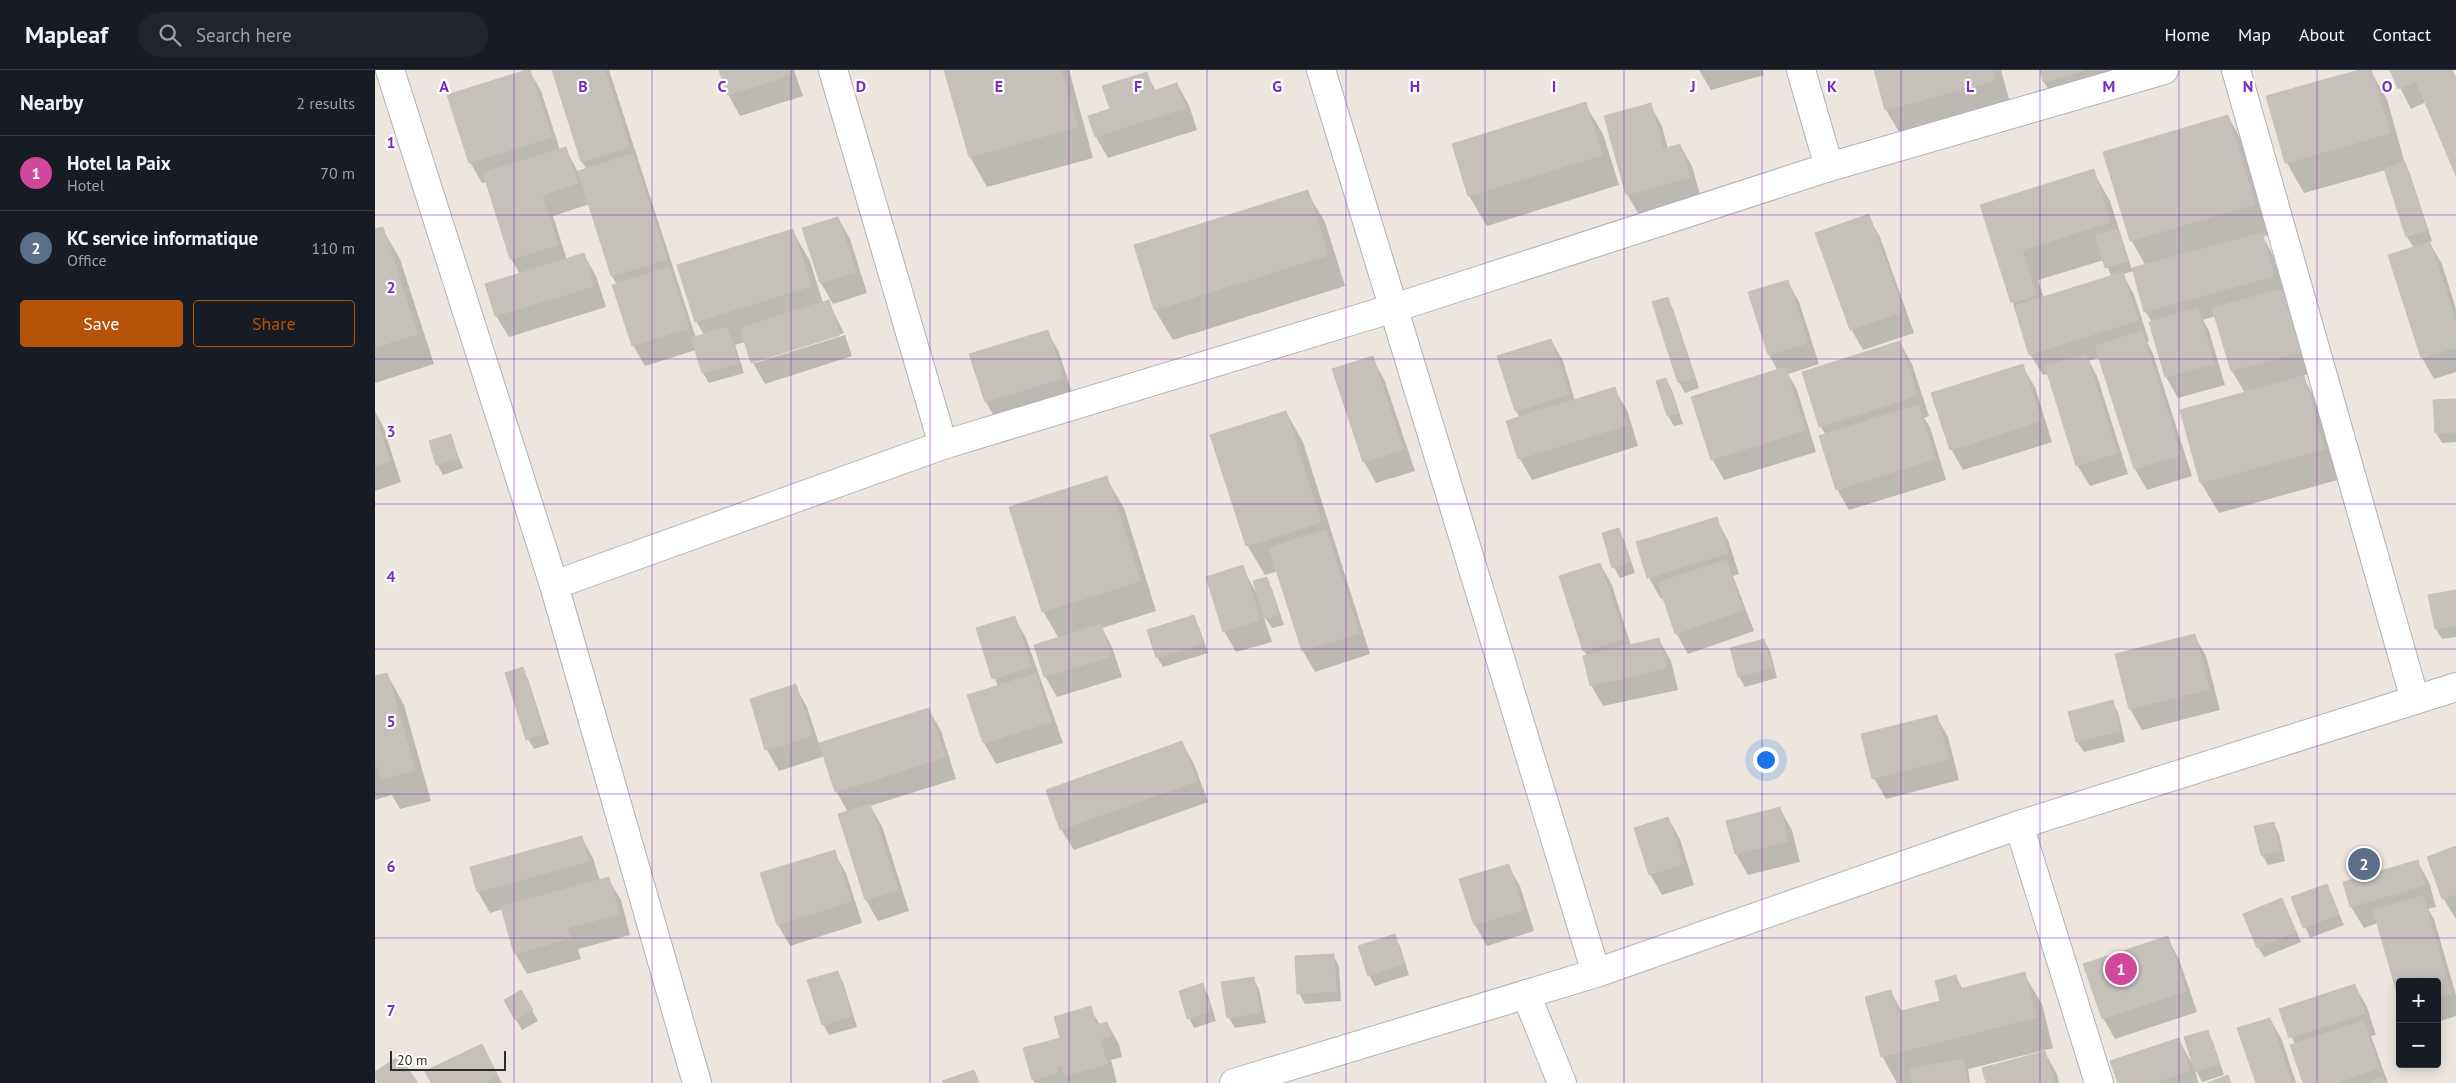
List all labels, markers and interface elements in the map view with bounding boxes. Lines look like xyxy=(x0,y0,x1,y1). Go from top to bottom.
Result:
search box xyxy=(138,12,488,57)
text: Mapleaf xyxy=(25,19,108,50)
icon: search xyxy=(156,21,184,49)
text: Search here xyxy=(196,23,292,47)
text: Home xyxy=(2164,23,2210,46)
text: Map xyxy=(2238,23,2271,46)
text: About xyxy=(2299,23,2345,46)
text: Contact xyxy=(2373,23,2431,46)
text: A xyxy=(439,76,449,96)
text: B xyxy=(578,76,588,96)
text: C xyxy=(718,76,727,96)
text: D xyxy=(856,76,866,96)
text: E xyxy=(995,76,1003,96)
text: F xyxy=(1134,76,1142,96)
text: G xyxy=(1272,76,1282,96)
text: H xyxy=(1410,76,1420,96)
text: I xyxy=(1552,76,1556,96)
text: J xyxy=(1689,76,1696,96)
text: K xyxy=(1827,76,1837,96)
text: L xyxy=(1966,76,1975,96)
text: M xyxy=(2103,76,2115,96)
text: N xyxy=(2243,76,2253,96)
text: O xyxy=(2382,76,2393,96)
text: Nearby xyxy=(20,89,83,116)
text: 2 results xyxy=(296,93,355,113)
text: 1 xyxy=(386,132,396,152)
text: Hotel la Paix xyxy=(67,151,171,175)
text: 1 xyxy=(31,163,41,183)
text: 70 m xyxy=(320,163,355,183)
text: Hotel xyxy=(67,175,104,195)
text: KC service informatique xyxy=(67,226,258,250)
text: 2 xyxy=(31,238,41,258)
text: 110 m xyxy=(312,238,355,258)
text: Office xyxy=(67,250,107,270)
text: 2 xyxy=(386,277,396,297)
button: Save xyxy=(20,300,183,347)
button: Share xyxy=(193,300,355,347)
text: 3 xyxy=(386,421,396,441)
text: 4 xyxy=(386,566,396,586)
text: 5 xyxy=(386,711,396,731)
your location xyxy=(1753,747,1779,773)
pin: 2 xyxy=(2348,845,2380,883)
text: 6 xyxy=(386,856,396,876)
pin: 1 xyxy=(2105,950,2137,988)
map controls xyxy=(2396,978,2441,1068)
button: + xyxy=(2396,978,2441,1023)
text: 7 xyxy=(386,1000,396,1020)
button: − xyxy=(2396,1023,2441,1068)
scale bar xyxy=(390,1048,506,1071)
text: 20 m xyxy=(397,1051,427,1069)

